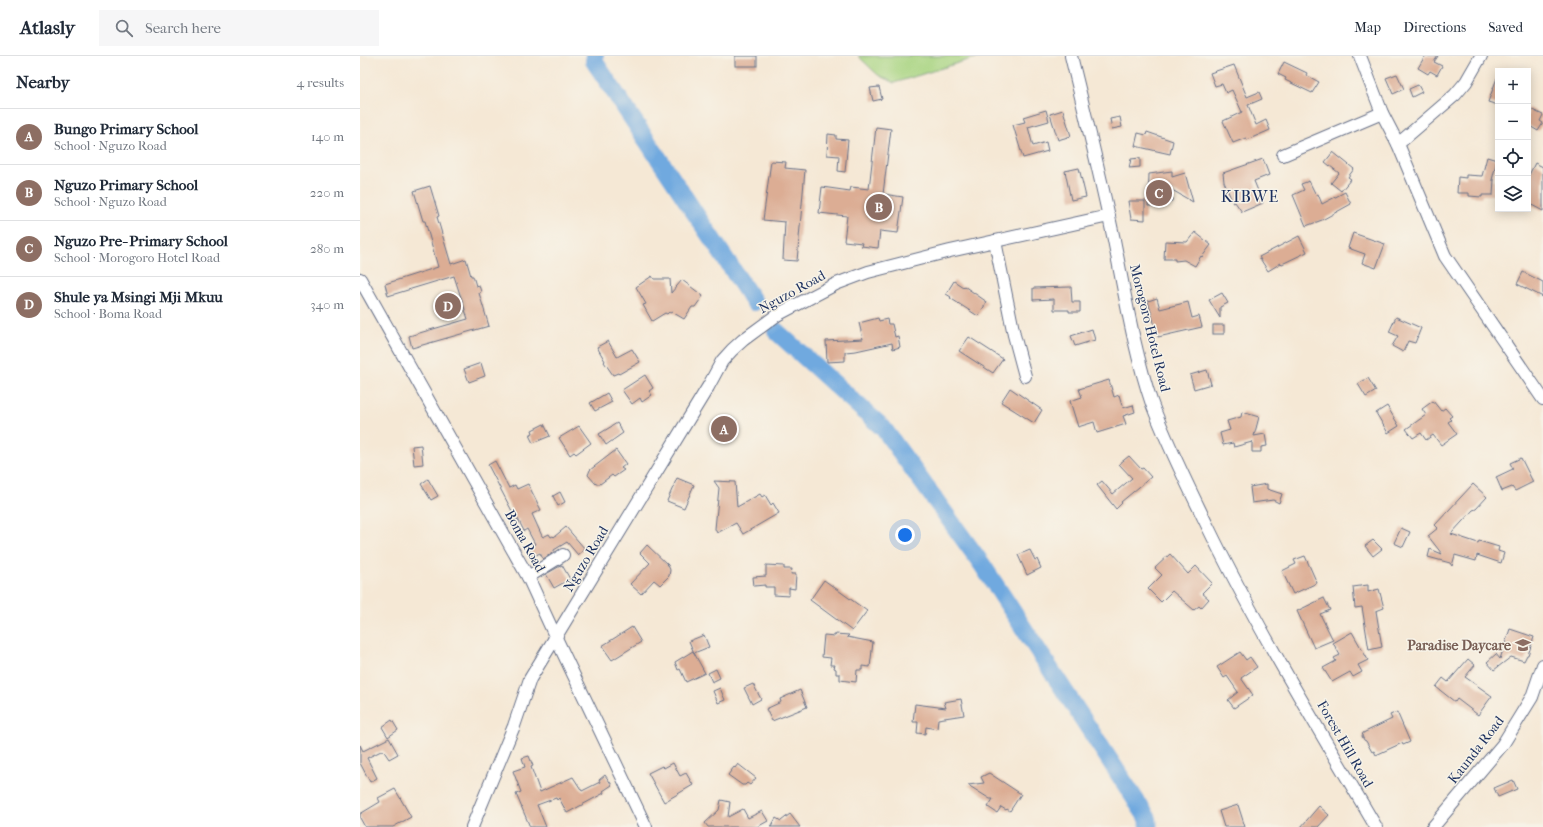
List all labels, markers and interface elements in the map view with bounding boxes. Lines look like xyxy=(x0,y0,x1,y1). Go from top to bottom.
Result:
search box xyxy=(99,10,379,46)
text: Atlasly xyxy=(20,17,75,39)
icon: search xyxy=(113,17,135,39)
text: Search here xyxy=(145,19,221,37)
text: Map xyxy=(1354,19,1381,36)
text: Directions xyxy=(1403,19,1466,36)
text: Saved xyxy=(1488,19,1523,36)
map controls xyxy=(1495,68,1531,212)
button: + xyxy=(1495,68,1531,104)
text: Nearby xyxy=(16,72,70,92)
text: 4 results xyxy=(297,75,344,90)
button: − xyxy=(1495,104,1531,140)
text: Bungo Primary School xyxy=(54,120,199,138)
text: A xyxy=(25,129,33,144)
text: 140 m xyxy=(311,129,344,144)
text: School · Nguzo Road xyxy=(54,138,167,153)
button: locate xyxy=(1495,140,1531,176)
text: Nguzo Primary School xyxy=(54,176,198,194)
button: layers xyxy=(1495,176,1531,212)
pin: C xyxy=(1146,178,1172,208)
text: B xyxy=(25,185,33,200)
text: 220 m xyxy=(310,185,344,200)
district label: KIBWE xyxy=(1221,187,1279,206)
pin: B xyxy=(866,192,892,222)
text: School · Nguzo Road xyxy=(54,194,167,209)
text: Nguzo Pre- Primary School xyxy=(54,232,228,250)
text: C xyxy=(25,241,33,256)
text: 280 m xyxy=(310,241,344,256)
text: School · Morogoro Hotel Road xyxy=(54,250,220,265)
street label: Morogoro Hotel Road xyxy=(1126,262,1174,394)
street label: Nguzo Road xyxy=(756,267,829,317)
text: Shule ya Msingi Mji Mkuu xyxy=(54,288,223,306)
pin: D xyxy=(435,291,461,321)
text: D xyxy=(24,297,34,312)
text: 340 m xyxy=(310,297,344,312)
text: School · Boma Road xyxy=(54,306,162,321)
pin: A xyxy=(711,414,737,444)
street label: Boma Road xyxy=(501,507,549,575)
street label: Nguzo Road xyxy=(560,523,612,595)
your location xyxy=(895,525,915,545)
school or university icon: Paradise Daycare xyxy=(1514,636,1532,654)
place label: Paradise Daycare xyxy=(1407,637,1511,654)
street label: Forest Hill Road xyxy=(1313,698,1377,791)
street label: Kaunda Road xyxy=(1444,713,1508,787)

